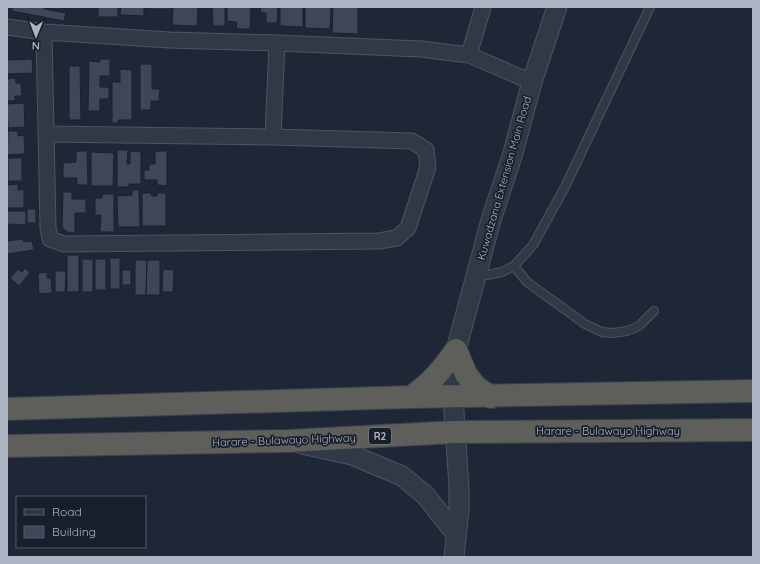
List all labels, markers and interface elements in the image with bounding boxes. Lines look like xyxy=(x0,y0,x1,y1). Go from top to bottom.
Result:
north arrow xyxy=(16,16,56,56)
text: N xyxy=(32,39,40,53)
street label: Kuwadzana Extension Main Road xyxy=(474,94,534,262)
street label: Harare - Bulawayo Highway xyxy=(536,424,680,438)
road number: R2 xyxy=(369,428,391,444)
street label: Harare - Bulawayo Highway xyxy=(212,430,356,450)
legend xyxy=(16,496,146,548)
text: Road xyxy=(52,504,82,519)
text: Building xyxy=(52,524,96,539)

